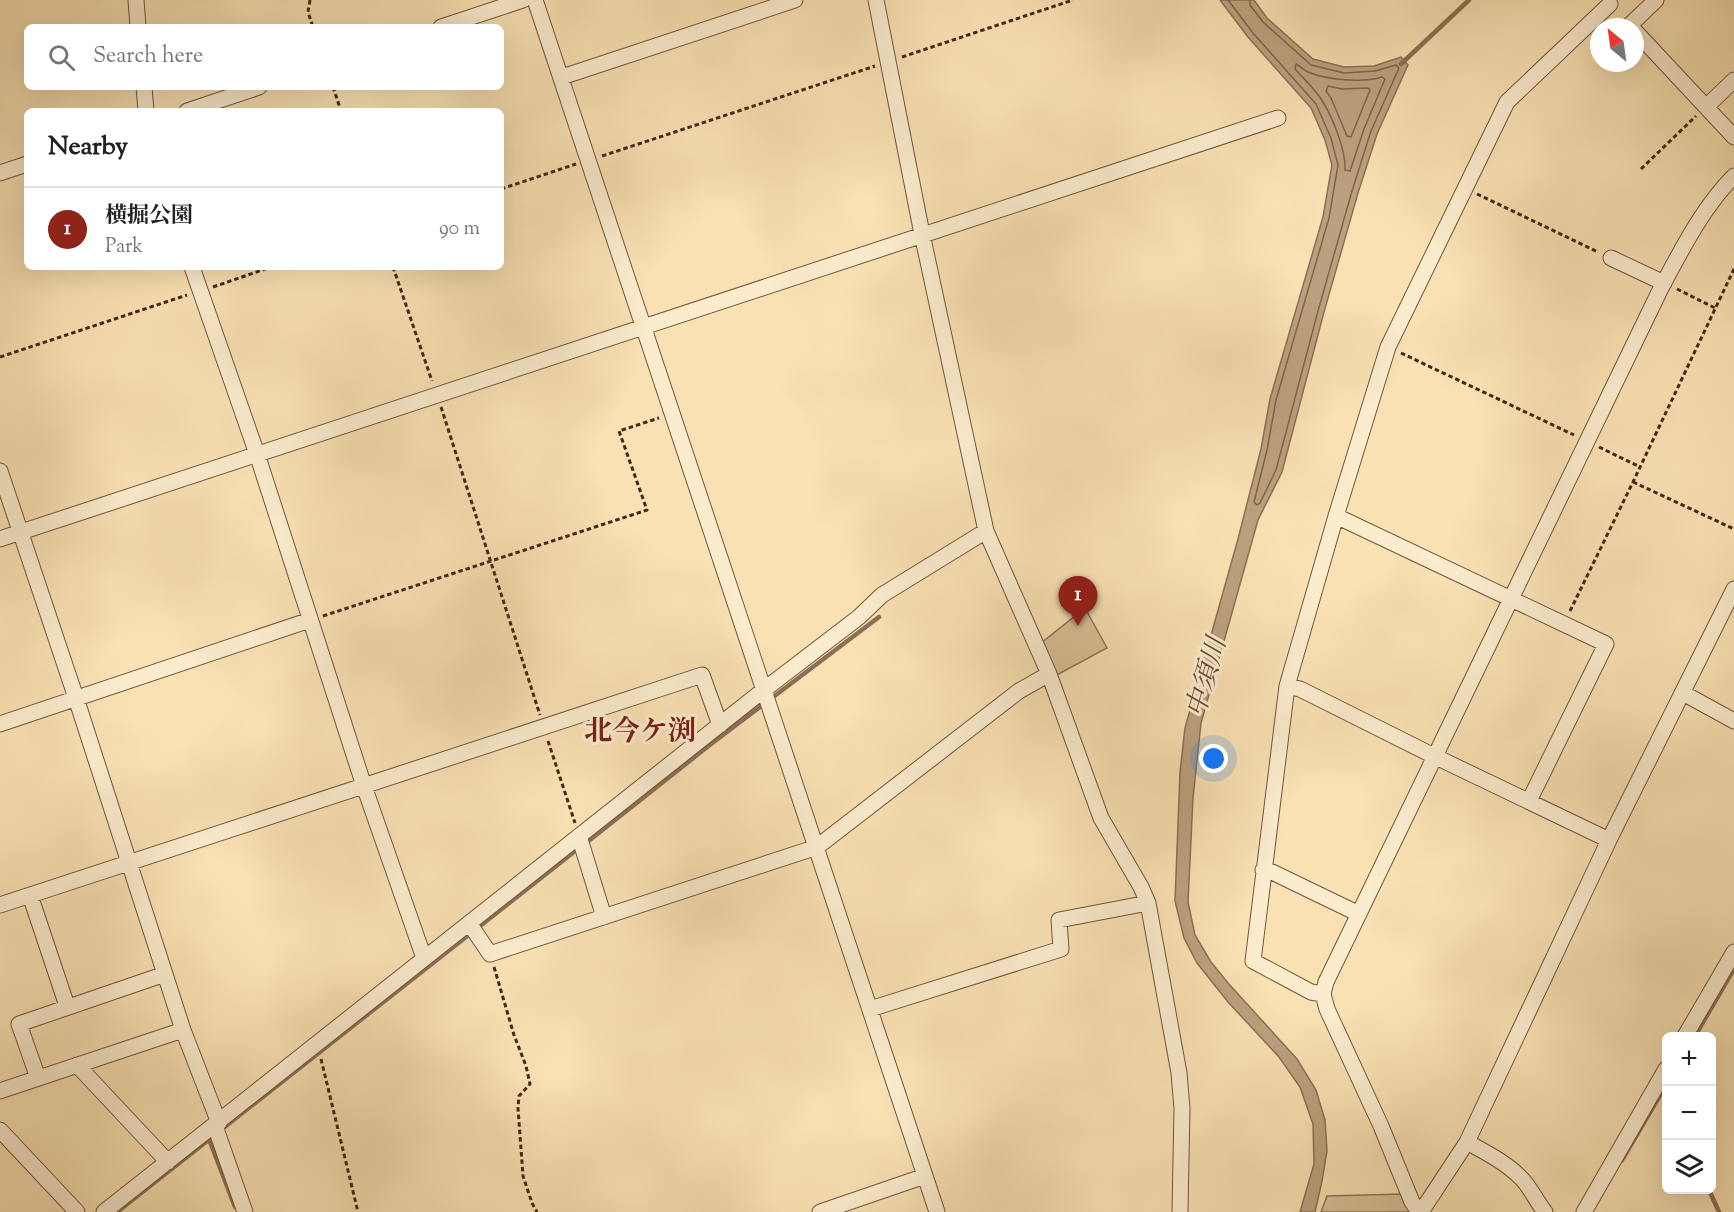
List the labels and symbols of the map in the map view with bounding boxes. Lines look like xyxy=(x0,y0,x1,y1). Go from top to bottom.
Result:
north arrow xyxy=(1590,18,1644,72)
pin: 1 xyxy=(1058,576,1098,626)
water label: 中須川 xyxy=(1178,631,1239,722)
district label: 北今ケ渕 xyxy=(584,713,696,753)
your location xyxy=(1199,744,1228,773)

